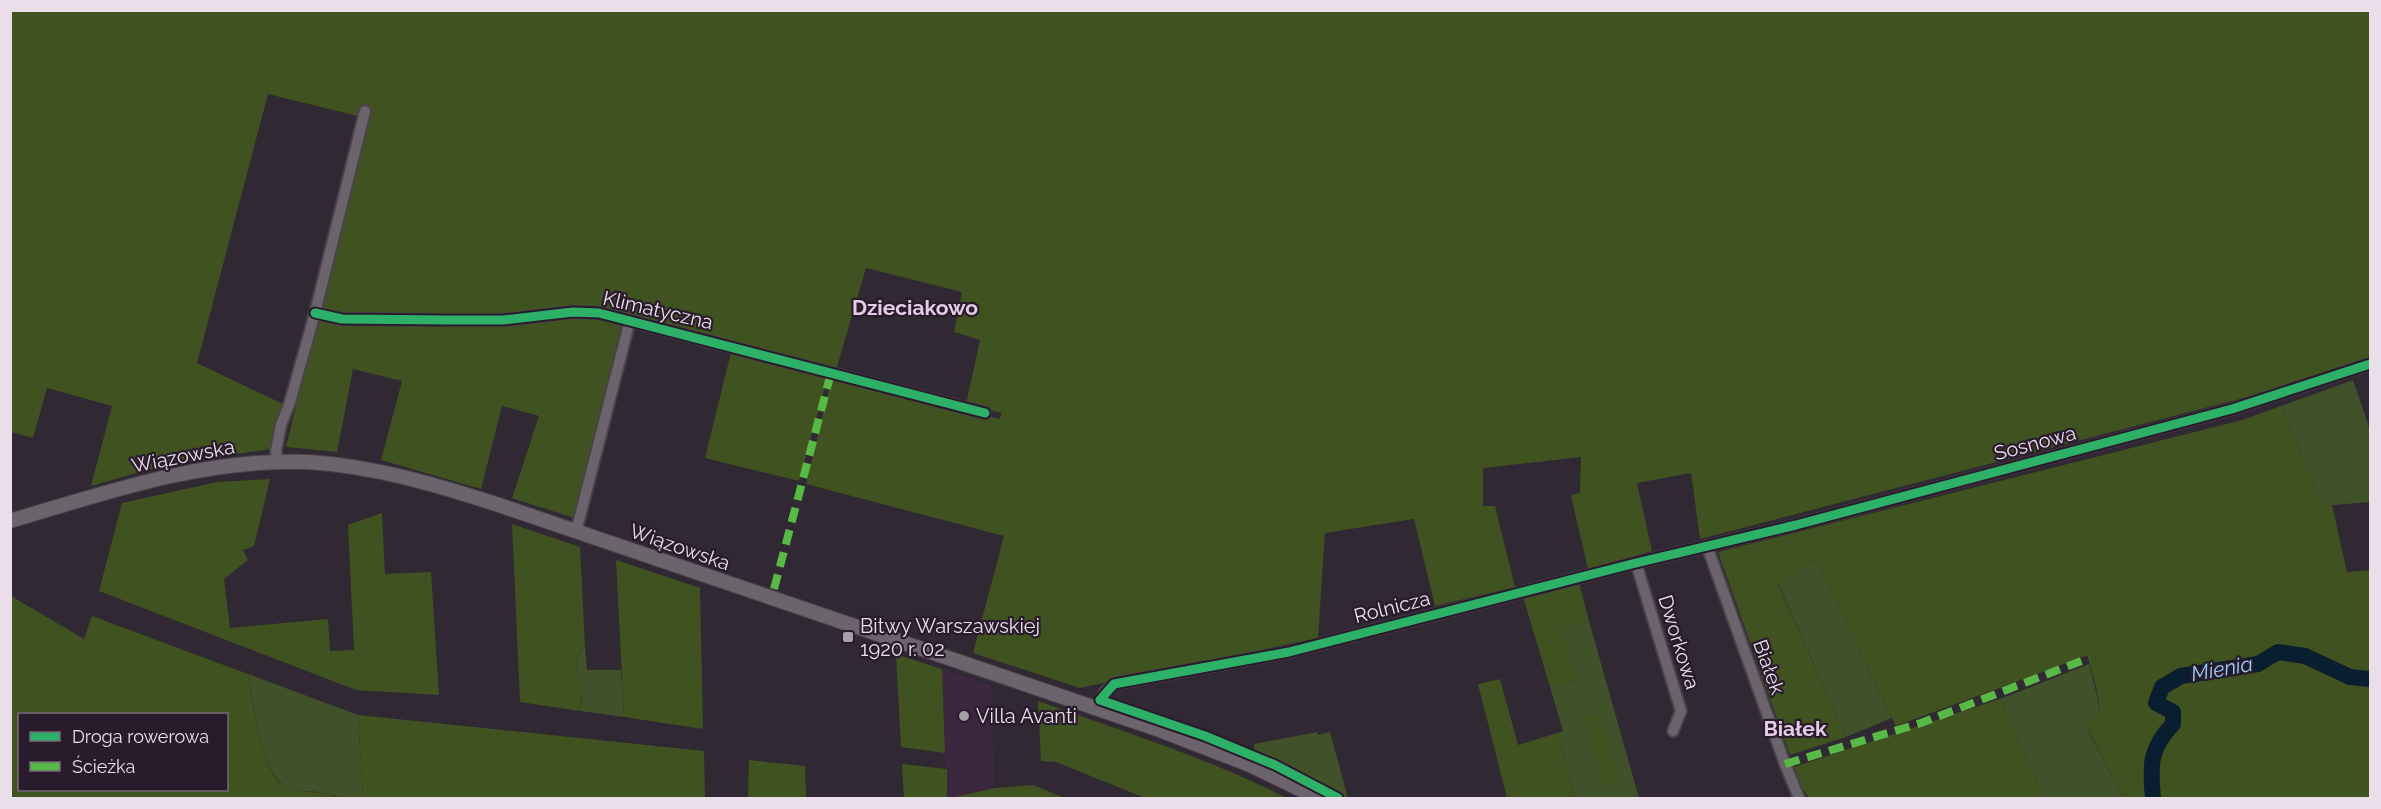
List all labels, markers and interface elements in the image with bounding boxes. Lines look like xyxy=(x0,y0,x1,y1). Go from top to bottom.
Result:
street label: Klimatyczna xyxy=(601,286,715,334)
district label: Dzieciakowo xyxy=(852,295,978,320)
street label: Sosnowa xyxy=(1991,421,2079,465)
street label: Wiązowska xyxy=(129,434,237,478)
street label: Wiązowska xyxy=(627,519,733,575)
street label: Rolnicza xyxy=(1351,586,1433,628)
street label: Dworkowa xyxy=(1653,592,1705,692)
place label: Bitwy Warszawskiej 1920 r. 02 xyxy=(860,614,1040,661)
marker: Bitwy Warszawskiej 1920 r. 02 xyxy=(841,630,855,644)
street label: Białek xyxy=(1748,636,1790,698)
water label: Mienia xyxy=(2189,651,2255,686)
place label: Villa Avanti xyxy=(976,704,1077,728)
marker: Villa Avanti xyxy=(957,709,971,723)
legend xyxy=(18,713,228,791)
district label: Białek xyxy=(1763,716,1827,741)
text: Droga rowerowa xyxy=(72,726,209,747)
text: Ścieżka xyxy=(72,755,135,777)

